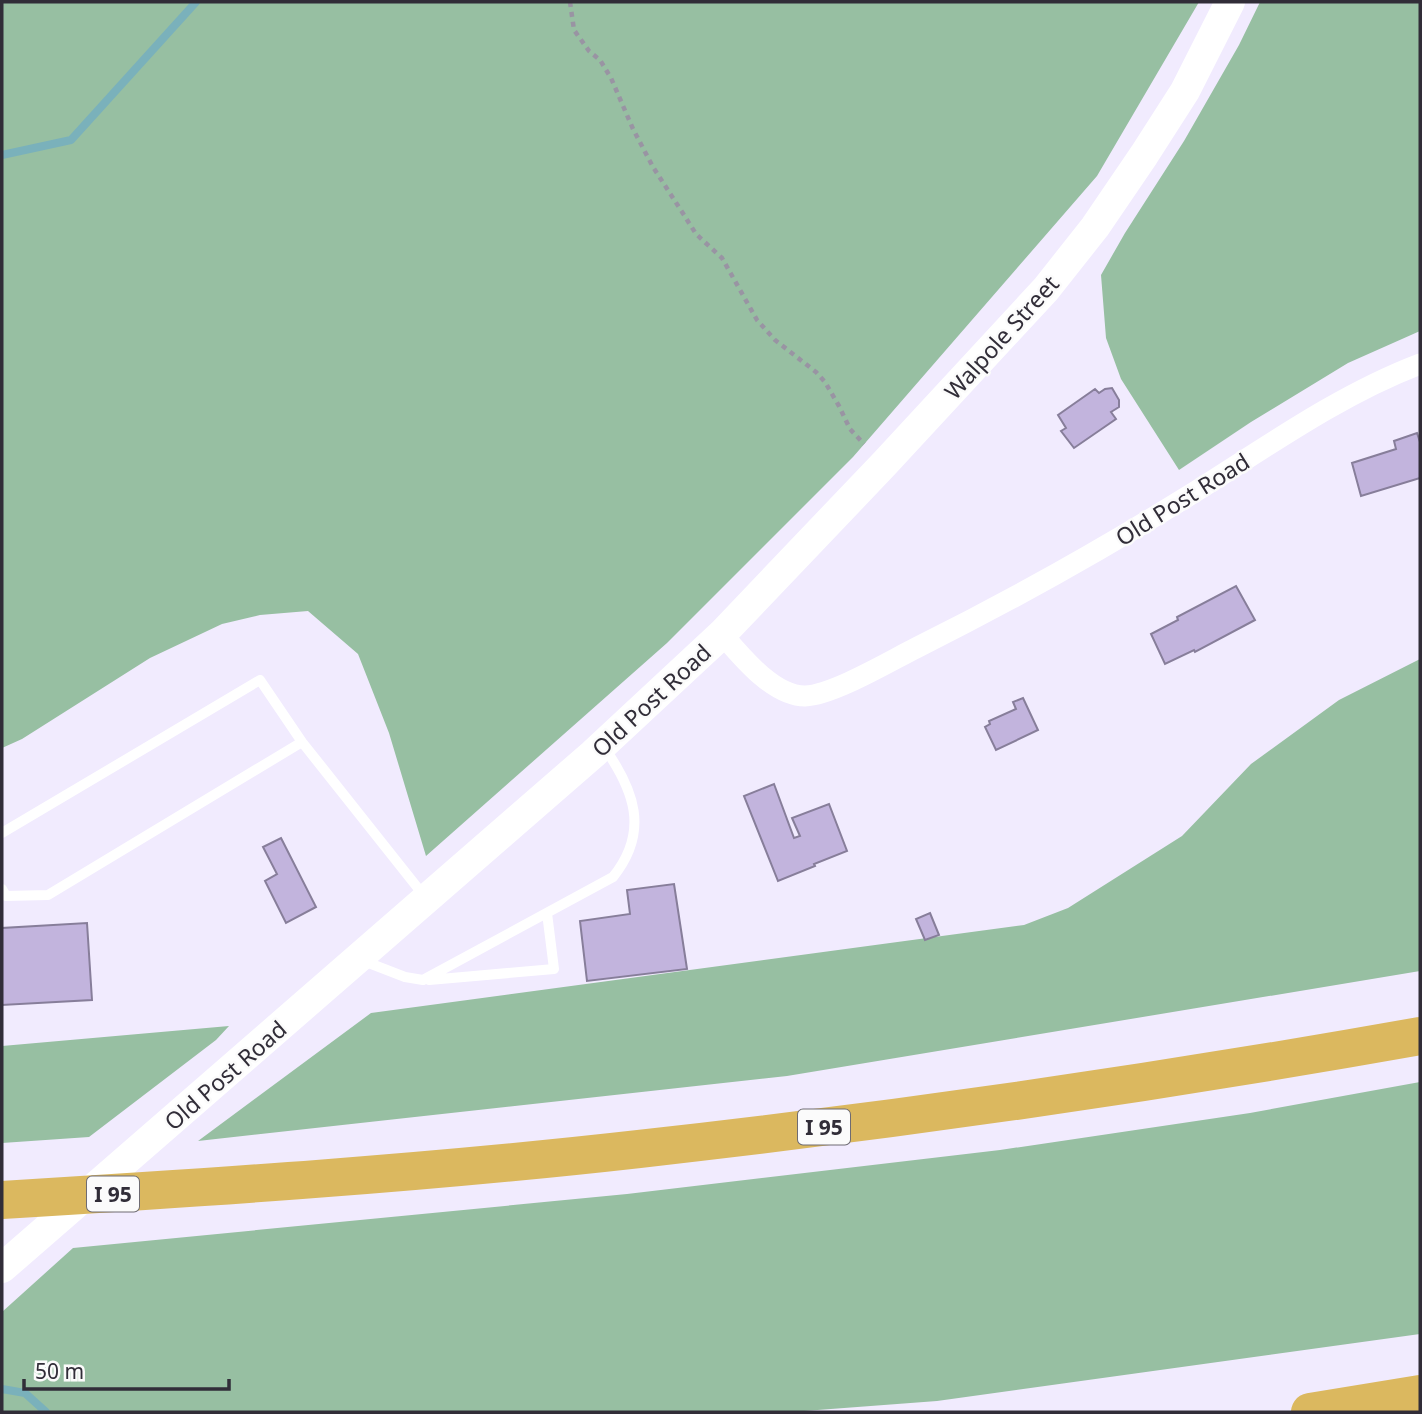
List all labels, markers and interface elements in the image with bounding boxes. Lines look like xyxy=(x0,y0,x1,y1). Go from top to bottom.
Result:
street label: Walpole Street xyxy=(937,268,1065,406)
street label: Old Post Road xyxy=(1109,445,1255,553)
street label: Old Post Road xyxy=(584,636,718,764)
street label: Old Post Road xyxy=(157,1013,293,1137)
road number: I 95 xyxy=(798,1110,850,1144)
road number: I 95 xyxy=(87,1176,139,1212)
scale bar xyxy=(24,1348,229,1392)
text: 50 m xyxy=(35,1357,84,1385)

